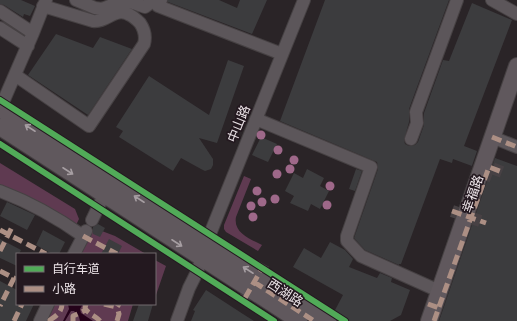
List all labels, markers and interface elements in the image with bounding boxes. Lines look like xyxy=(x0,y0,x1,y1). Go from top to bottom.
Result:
street label: 中山路 xyxy=(224,103,254,145)
one-way arrow xyxy=(25,124,36,132)
one-way arrow xyxy=(62,168,74,176)
street label: 幸福路 xyxy=(459,173,487,215)
one-way arrow xyxy=(133,194,145,202)
one-way arrow xyxy=(171,239,183,247)
legend xyxy=(16,253,156,305)
text: 自行车道 xyxy=(52,262,100,277)
one-way arrow xyxy=(242,265,254,273)
street label: 西湖路 xyxy=(264,276,306,310)
text: 小路 xyxy=(52,282,76,297)

